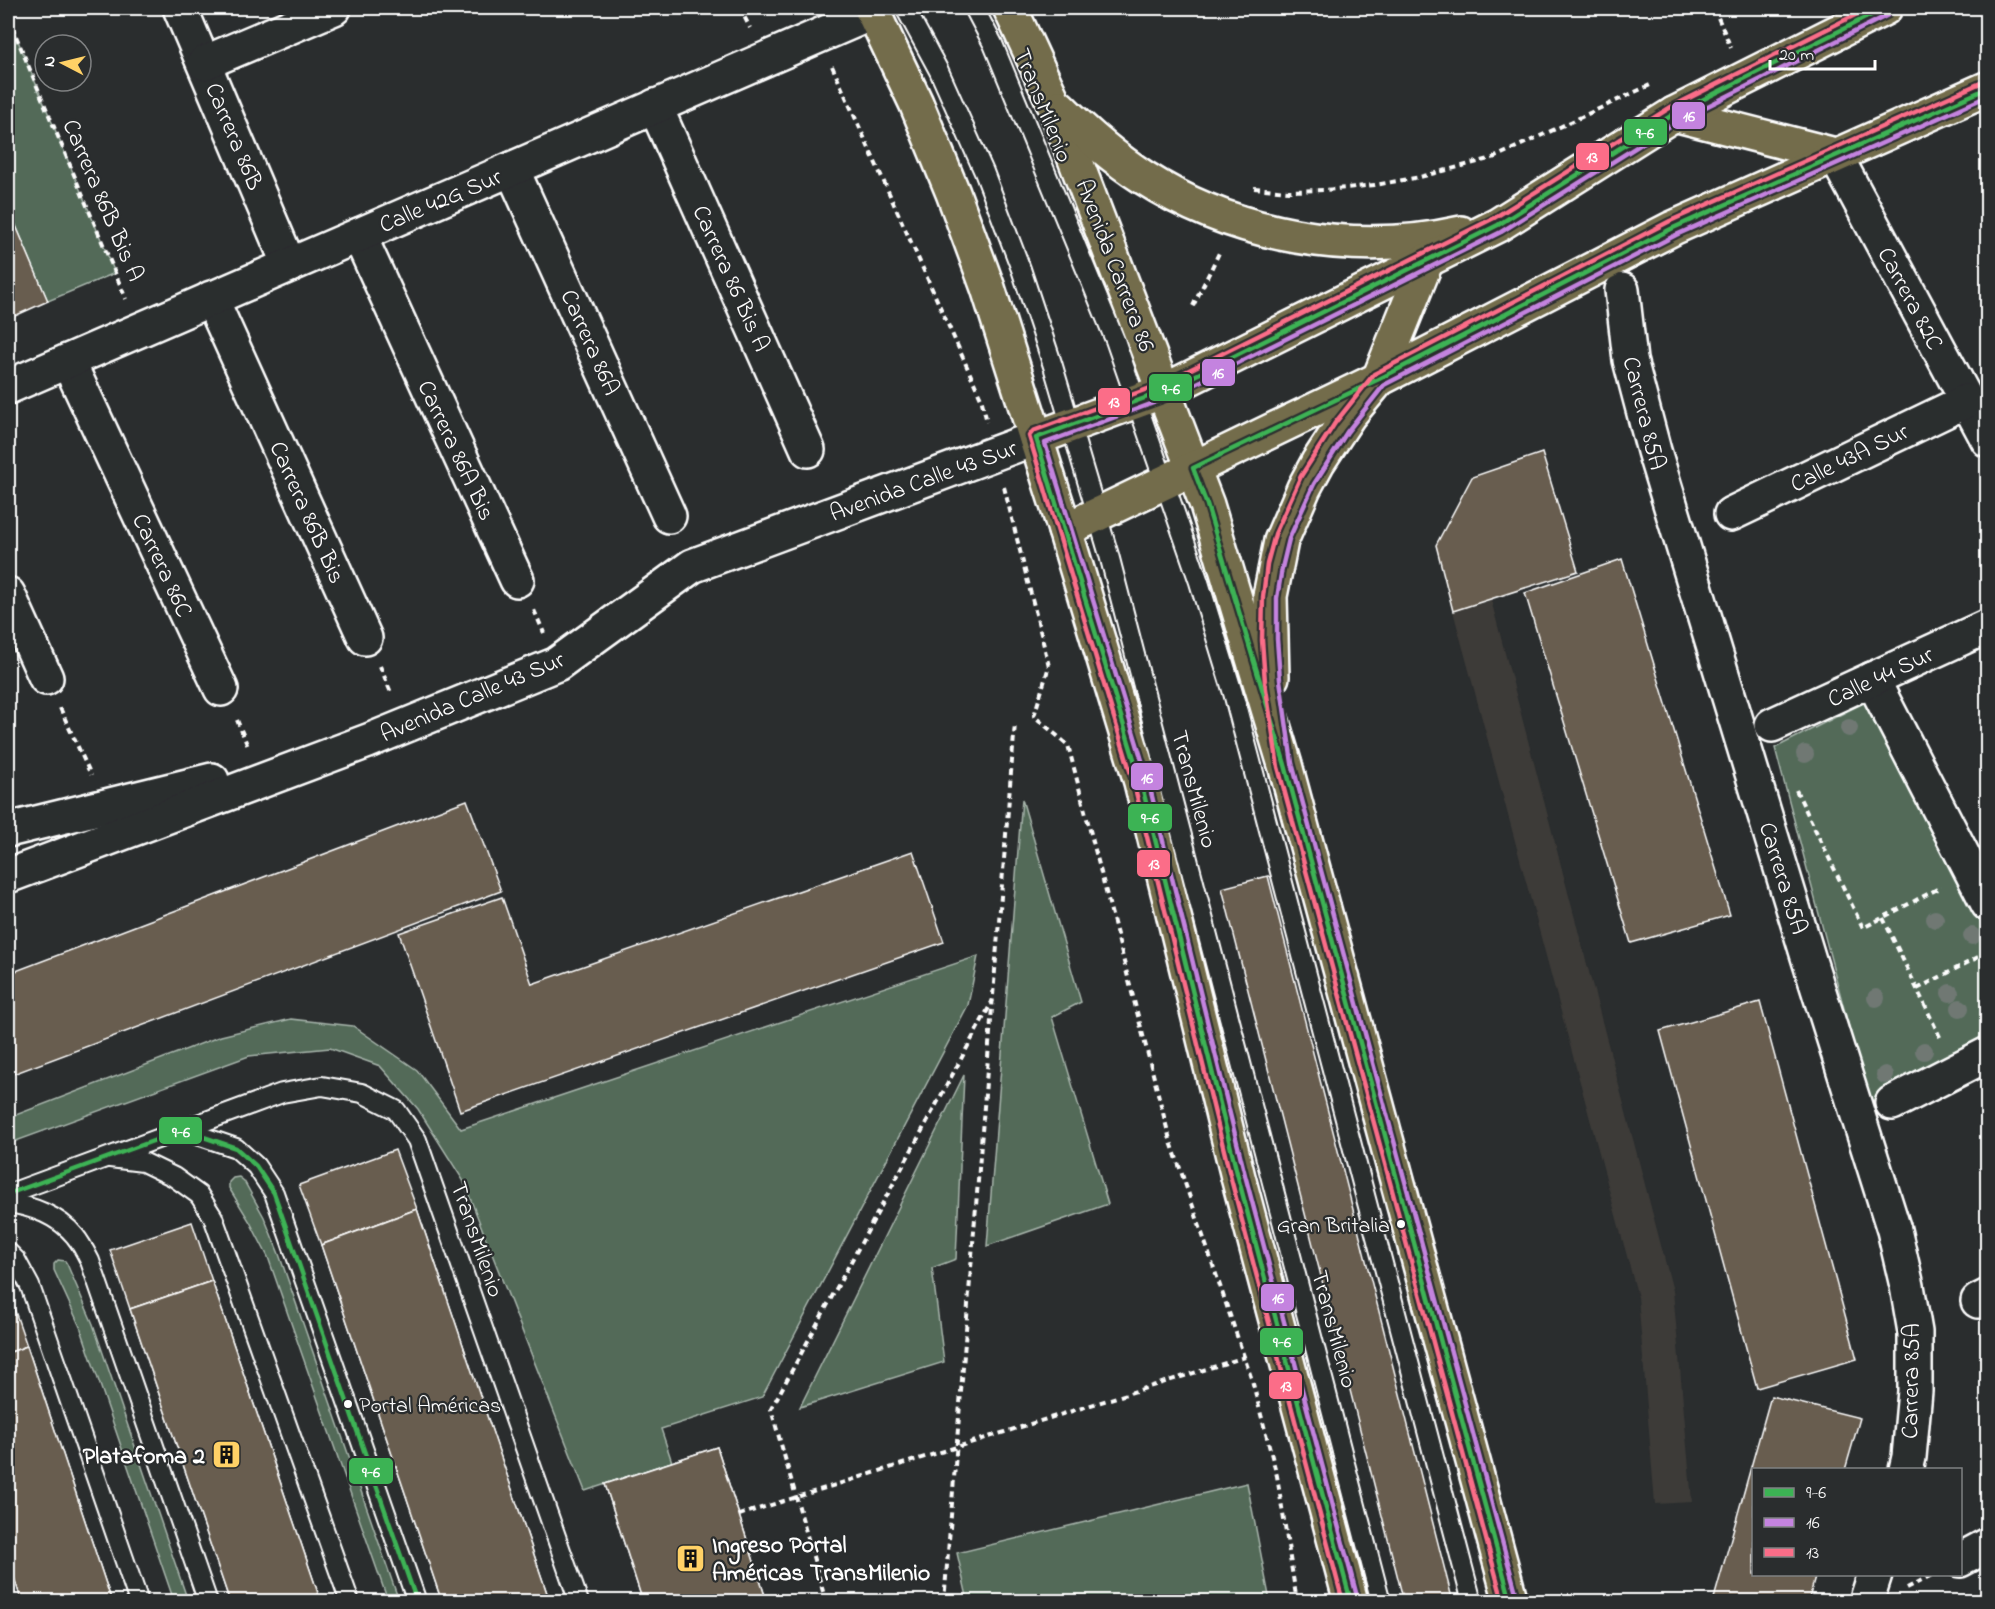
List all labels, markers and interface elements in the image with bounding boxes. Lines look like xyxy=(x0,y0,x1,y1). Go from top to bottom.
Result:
north arrow xyxy=(33,33,93,93)
scale bar xyxy=(1770,33,1875,71)
text: 20 m xyxy=(1779,43,1814,69)
street label: TransMilenio xyxy=(1003,44,1080,168)
text: N xyxy=(38,54,63,68)
street label: Carrera 86B xyxy=(194,78,271,196)
line badge: 16 xyxy=(1671,101,1706,130)
text: 16 xyxy=(1683,105,1696,129)
street label: Carrera 86B Bis A xyxy=(52,114,152,288)
line badge: 9-6 xyxy=(1623,118,1668,146)
text: 9-6 xyxy=(1635,122,1655,146)
line badge: 13 xyxy=(1575,142,1610,171)
text: 13 xyxy=(1586,146,1598,170)
street label: Calle 42G Sur xyxy=(374,161,508,244)
street label: Avenida Carrera 86 xyxy=(1065,175,1163,357)
street label: Carrera 86 Bis A xyxy=(682,200,778,358)
street label: Carrera 82C xyxy=(1867,241,1951,357)
street label: Carrera 86A xyxy=(550,285,628,402)
street label: Carrera 85A xyxy=(1612,353,1674,474)
line badge: 16 xyxy=(1201,358,1236,387)
text: 16 xyxy=(1212,362,1225,386)
line badge: 9-6 xyxy=(1148,373,1193,402)
street label: Carrera 86A Bis xyxy=(407,375,503,527)
text: 9-6 xyxy=(1161,378,1181,402)
line badge: 13 xyxy=(1097,387,1131,416)
text: 13 xyxy=(1108,391,1120,415)
street label: Calle 43A Sur xyxy=(1785,415,1916,503)
street label: Avenida Calle 43 Sur xyxy=(825,432,1023,533)
street label: Carrera 86B Bis xyxy=(259,436,353,590)
street label: Carrera 86C xyxy=(121,508,200,624)
street label: Calle 44 Sur xyxy=(1822,638,1940,718)
street label: Avenida Calle 43 Sur xyxy=(375,643,571,753)
street label: TransMilenio xyxy=(1160,727,1225,852)
line badge: 16 xyxy=(1130,762,1164,791)
text: 16 xyxy=(1141,767,1154,791)
line badge: 9-6 xyxy=(1127,803,1173,832)
text: 9-6 xyxy=(1140,807,1160,831)
street label: Carrera 85A xyxy=(1748,818,1815,939)
line badge: 13 xyxy=(1136,849,1171,878)
text: 13 xyxy=(1148,853,1160,877)
line badge: 9-6 xyxy=(158,1116,203,1145)
text: 9-6 xyxy=(171,1121,191,1145)
street label: TransMilenio xyxy=(439,1177,512,1302)
place label: Gran Britalia xyxy=(1277,1211,1390,1243)
marker: Gran Britalia xyxy=(1395,1218,1407,1230)
street label: TransMilenio xyxy=(1300,1267,1365,1392)
line badge: 16 xyxy=(1260,1283,1295,1312)
text: 16 xyxy=(1272,1287,1285,1311)
street label: Carrera 85A xyxy=(1894,1323,1931,1439)
line badge: 9-6 xyxy=(1259,1327,1304,1356)
text: 9-6 xyxy=(1272,1331,1292,1355)
line badge: 13 xyxy=(1268,1371,1303,1400)
text: 13 xyxy=(1280,1375,1292,1399)
place label: Portal Américas xyxy=(359,1391,501,1423)
marker: Portal Américas xyxy=(342,1398,354,1410)
building icon: Platafoma 2 xyxy=(210,1439,242,1471)
place label: Platafoma 2 xyxy=(83,1440,205,1475)
line badge: 9-6 xyxy=(348,1457,394,1485)
text: 9-6 xyxy=(361,1461,381,1485)
legend xyxy=(1752,1468,1962,1576)
text: 9-6 xyxy=(1806,1481,1826,1507)
text: 16 xyxy=(1806,1511,1820,1537)
place label: Ingreso Portal Américas TransMilenio xyxy=(712,1529,930,1592)
text: 13 xyxy=(1806,1541,1819,1567)
building icon: Ingreso Portal Américas TransMilenio xyxy=(675,1542,707,1574)

